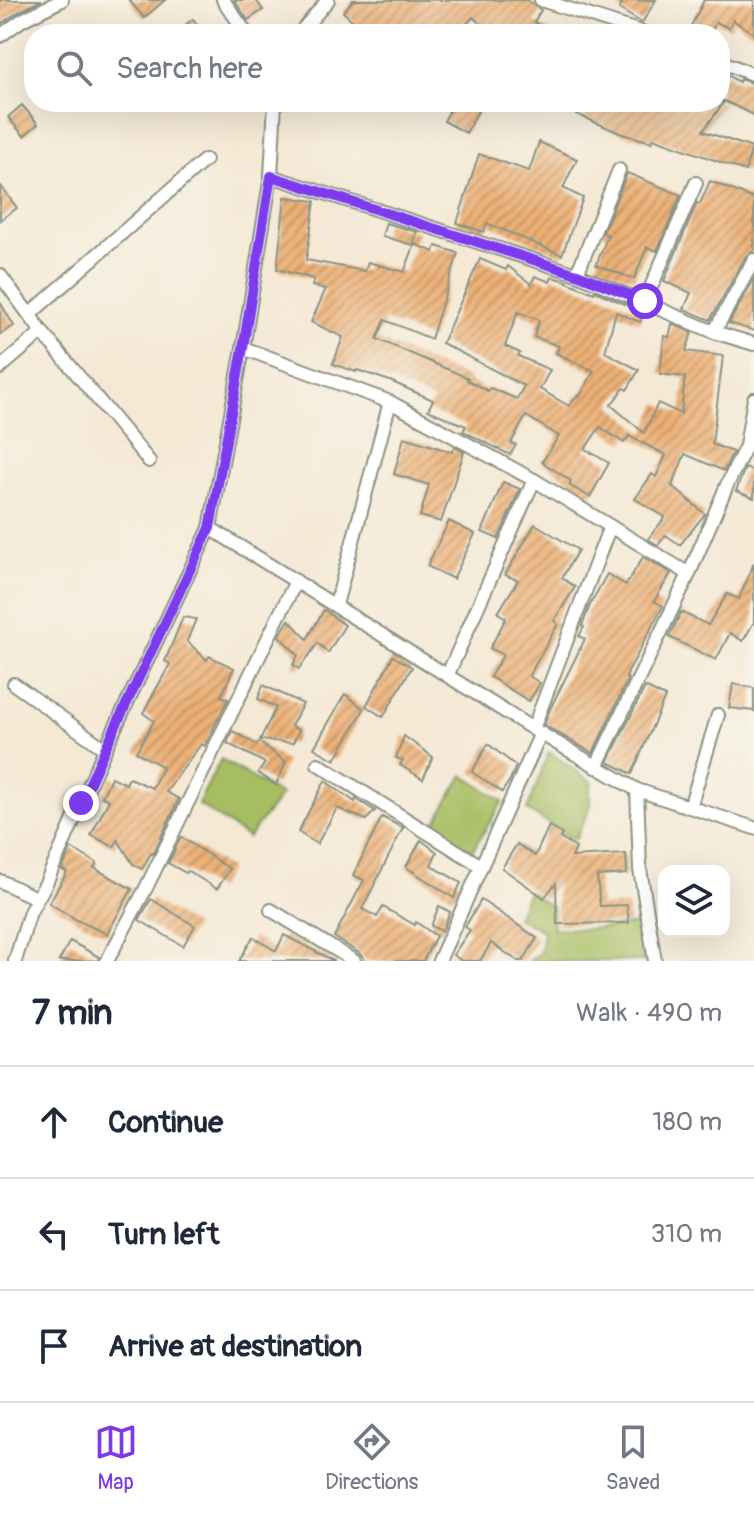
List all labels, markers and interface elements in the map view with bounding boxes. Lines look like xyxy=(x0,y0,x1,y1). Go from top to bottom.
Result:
search box xyxy=(24,24,730,112)
icon: search xyxy=(52,46,96,90)
text: Search here xyxy=(116,50,263,87)
route start xyxy=(627,283,663,319)
route end xyxy=(63,785,99,821)
map controls xyxy=(658,865,730,937)
button: layers xyxy=(658,865,730,937)
text: 7 min xyxy=(32,992,113,1035)
text: Walk · 490 m xyxy=(576,997,722,1029)
icon: ahead xyxy=(32,1100,76,1144)
text: Continue xyxy=(108,1104,223,1141)
text: 180 m xyxy=(652,1106,722,1138)
icon: left xyxy=(32,1212,76,1256)
text: Turn left xyxy=(108,1216,219,1253)
text: 310 m xyxy=(651,1218,722,1250)
icon: arrive xyxy=(32,1324,76,1368)
text: Arrive at destination xyxy=(108,1328,362,1365)
tab: Map xyxy=(94,1420,138,1496)
tab: Directions xyxy=(325,1420,418,1496)
tab: Saved xyxy=(606,1420,660,1496)

